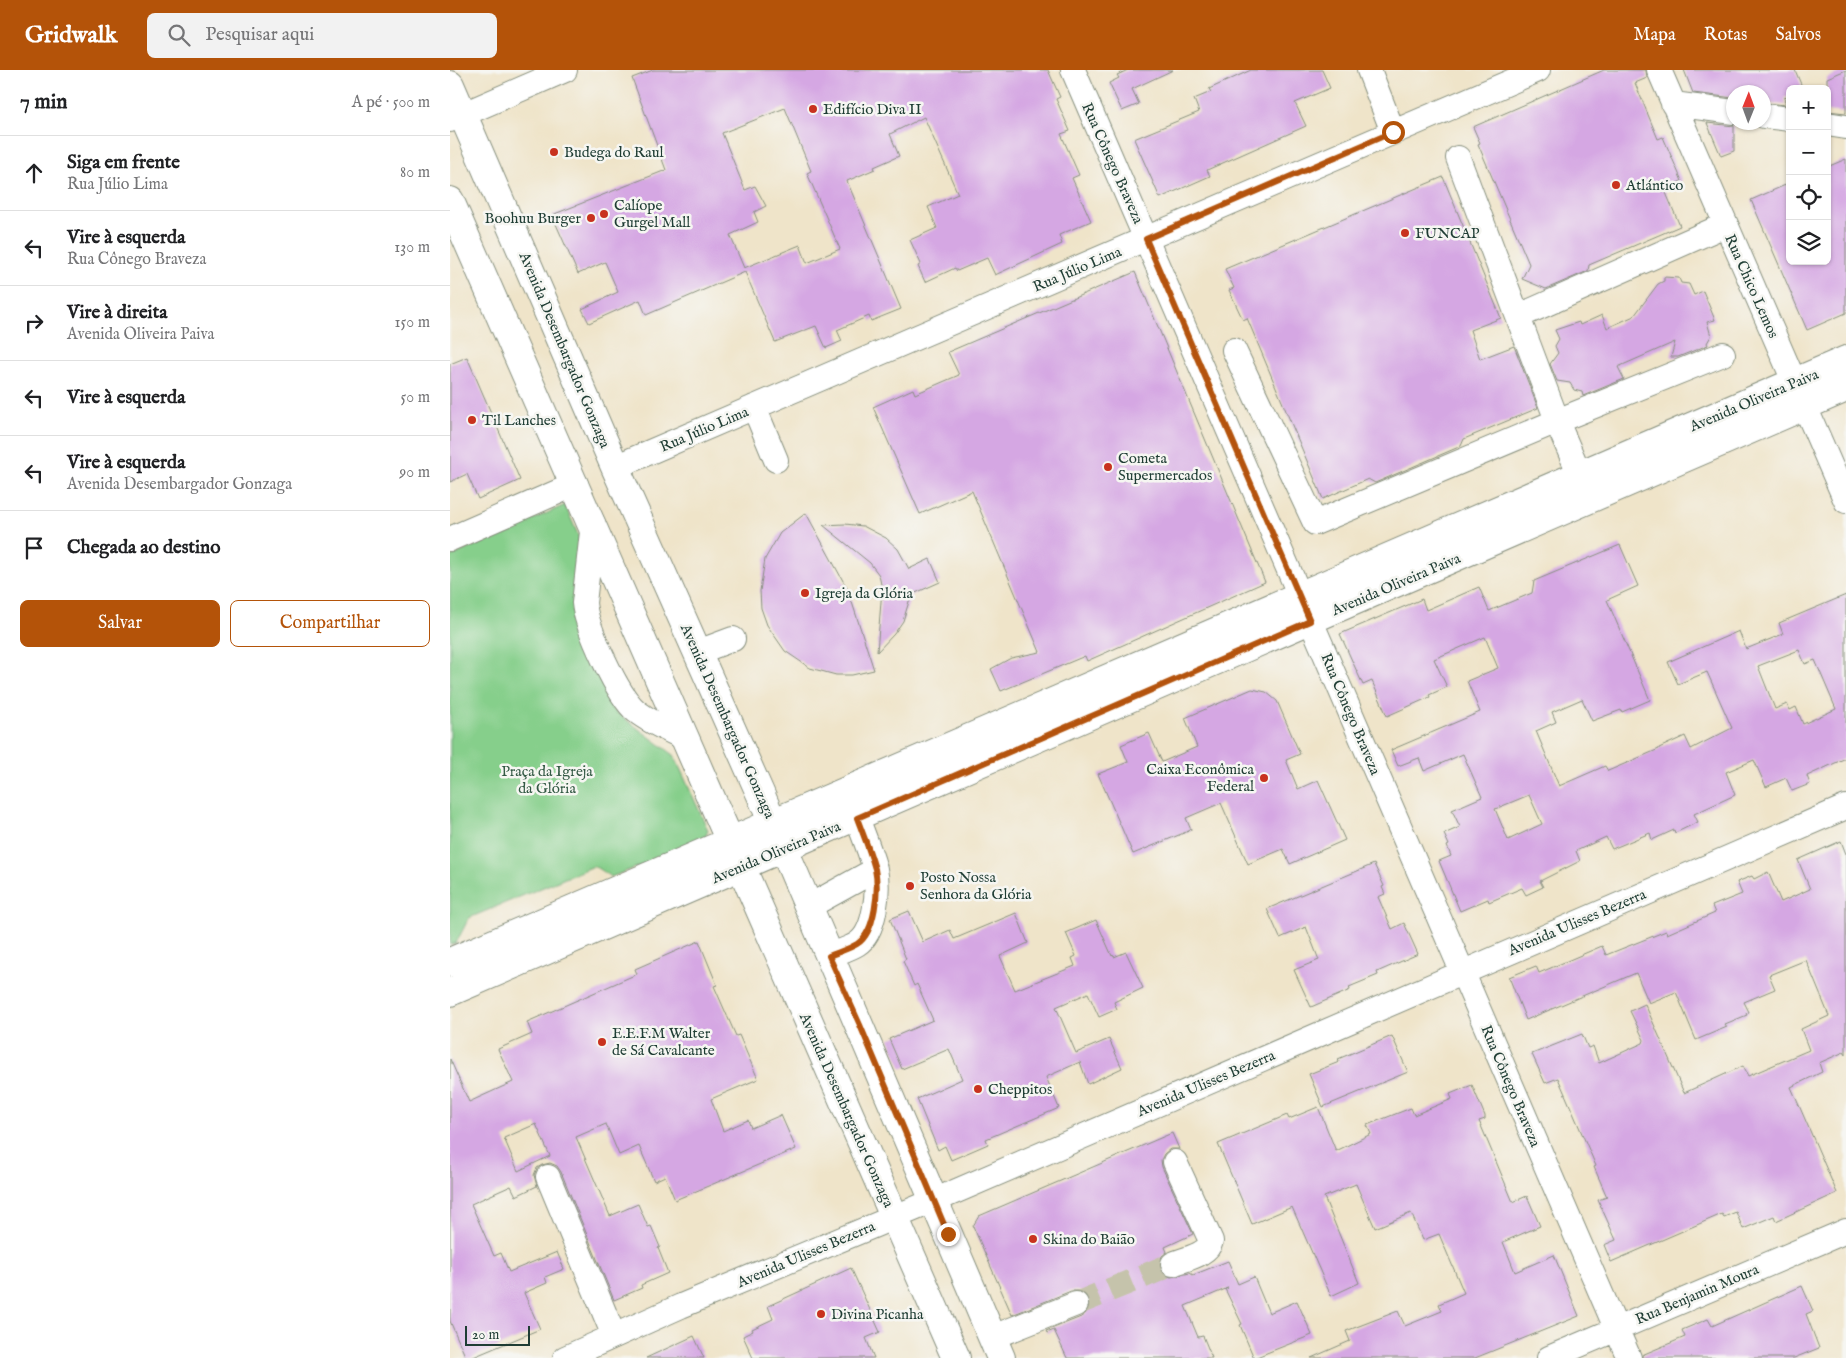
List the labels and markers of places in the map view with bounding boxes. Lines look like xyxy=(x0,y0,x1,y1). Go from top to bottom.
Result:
place label: Edifício Diva II xyxy=(823,100,922,119)
marker: Edifício Diva II xyxy=(807,103,819,115)
place label: Budega do Raul xyxy=(564,143,664,162)
marker: Budega do Raul xyxy=(548,146,560,158)
place label: Atlántico xyxy=(1625,176,1683,195)
marker: Atlántico xyxy=(1610,179,1622,191)
place label: Calíope Gurgel Mall xyxy=(614,196,691,232)
marker: Calíope Gurgel Mall xyxy=(598,208,610,220)
place label: Boohuu Burger xyxy=(485,209,581,228)
marker: Boohuu Burger xyxy=(585,212,597,224)
place label: FUNCAP xyxy=(1415,224,1480,243)
marker: FUNCAP xyxy=(1399,227,1411,239)
place label: Til Lanches xyxy=(482,411,556,430)
marker: Til Lanches xyxy=(466,414,478,426)
place label: Cometa Supermercados xyxy=(1118,449,1212,485)
marker: Cometa Supermercados xyxy=(1102,461,1114,473)
place label: Igreja da Glória xyxy=(815,584,914,603)
marker: Igreja da Glória xyxy=(799,587,811,599)
place label: Caixa Econômica Federal xyxy=(1146,760,1255,796)
marker: Caixa Econômica Federal xyxy=(1258,772,1270,784)
place label: Posto Nossa Senhora da Glória xyxy=(920,868,1032,904)
marker: Posto Nossa Senhora da Glória xyxy=(904,880,916,892)
place label: E.E.F.M Walter de Sá Cavalcante xyxy=(612,1024,715,1060)
marker: E.E.F.M Walter de Sá Cavalcante xyxy=(596,1036,608,1048)
place label: Cheppitos xyxy=(988,1080,1052,1099)
marker: Cheppitos xyxy=(972,1083,984,1095)
place label: Skina do Baião xyxy=(1043,1230,1135,1249)
marker: Skina do Baião xyxy=(1027,1233,1039,1245)
place label: Divina Picanha xyxy=(831,1305,924,1324)
marker: Divina Picanha xyxy=(815,1308,827,1320)

